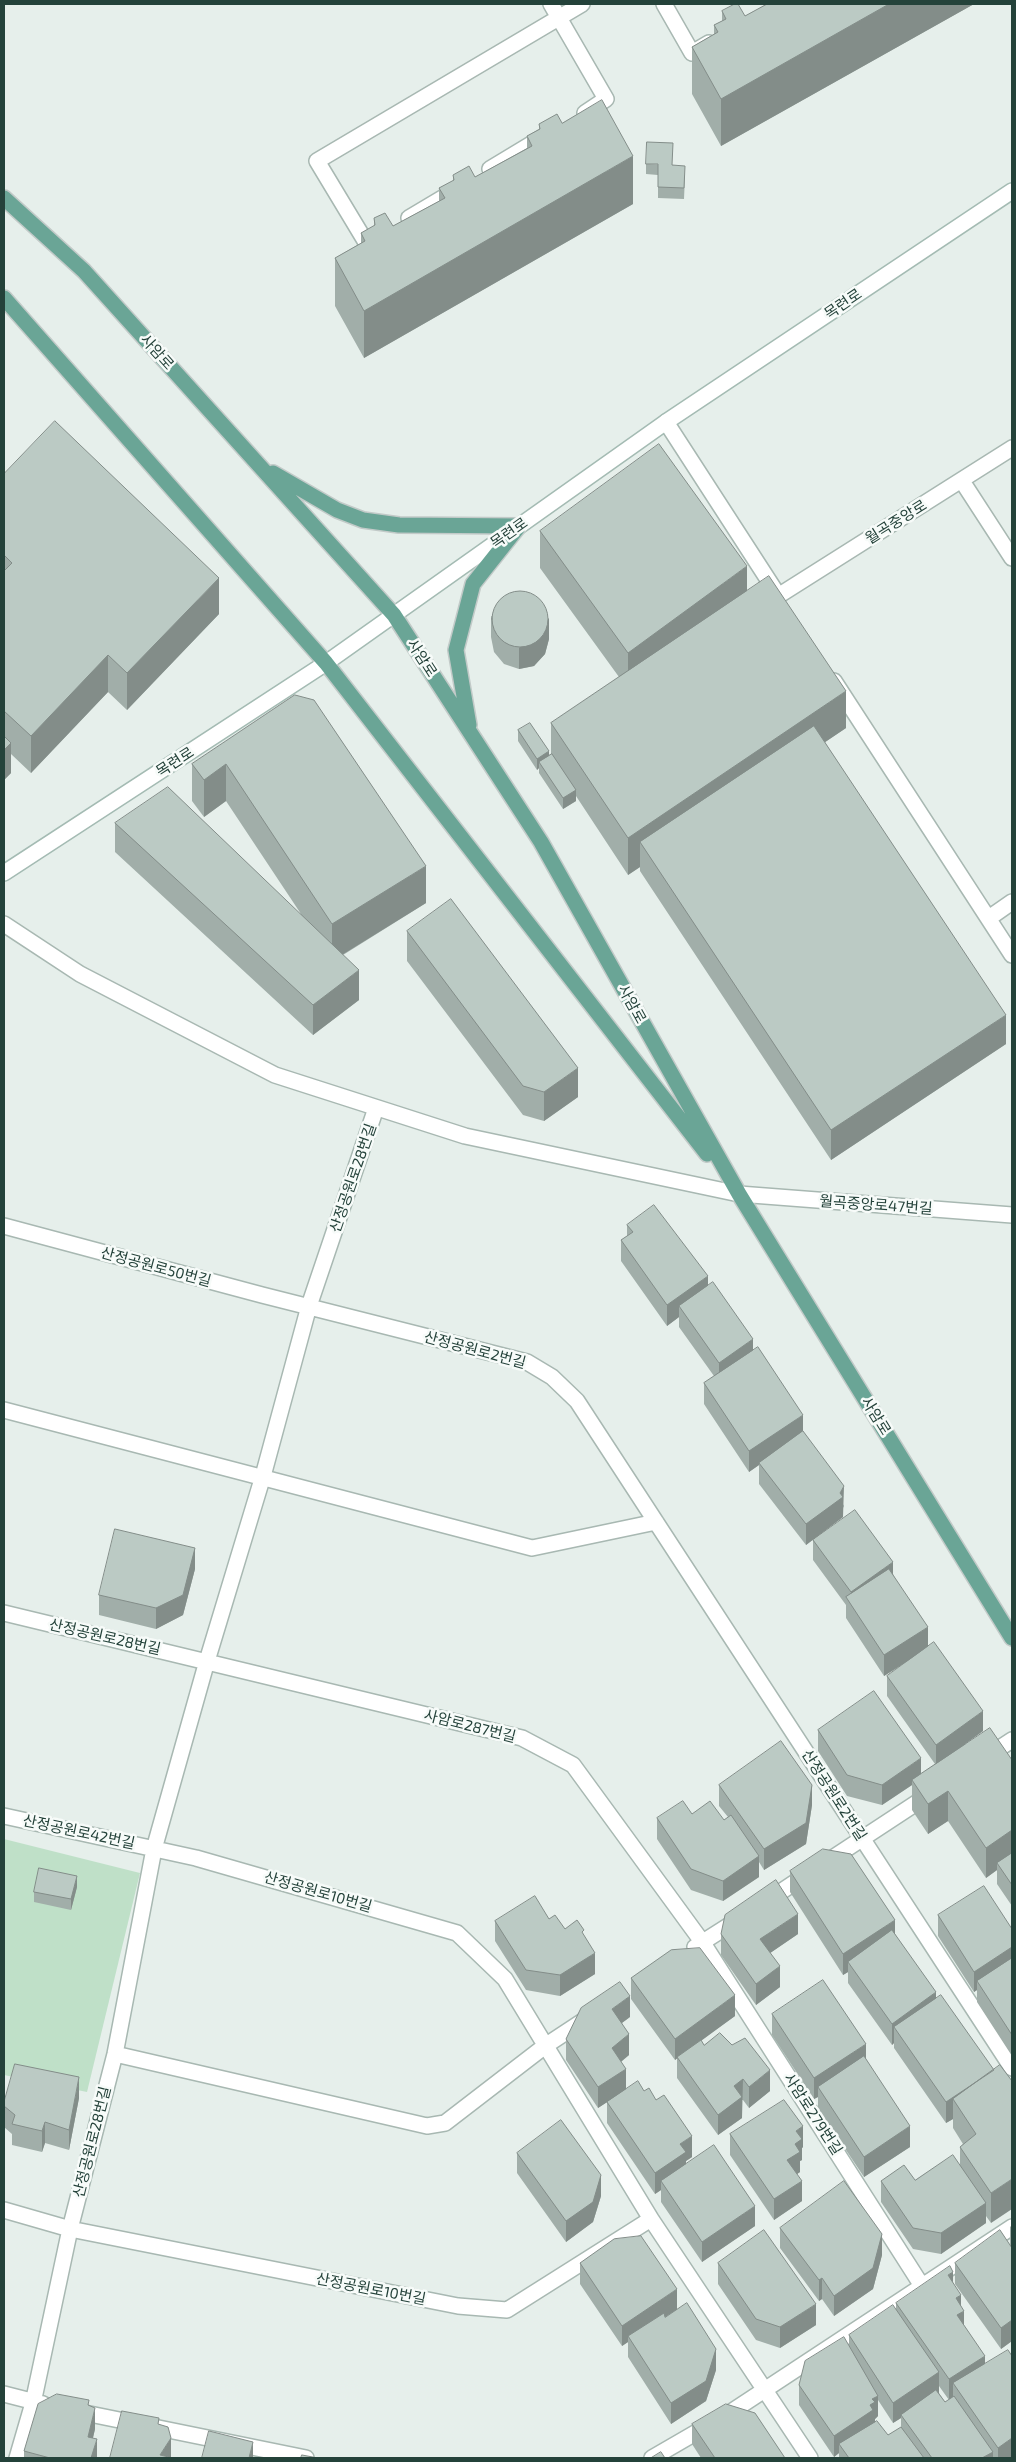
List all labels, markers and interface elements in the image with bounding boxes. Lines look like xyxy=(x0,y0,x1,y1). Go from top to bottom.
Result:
street label: 목련로 xyxy=(821,285,865,323)
street label: 사암로 xyxy=(136,331,178,373)
street label: 월곡중앙로 xyxy=(862,496,930,548)
street label: 목련로 xyxy=(487,514,531,552)
street label: 사암로 xyxy=(403,636,441,680)
street label: 목련로 xyxy=(153,743,197,781)
street label: 사암로 xyxy=(614,982,650,1026)
street label: 산정공원로28번길 xyxy=(326,1121,380,1235)
street label: 월곡중앙로47번길 xyxy=(819,1192,933,1218)
street label: 산정공원로50번길 xyxy=(99,1244,213,1290)
street label: 산정공원로2번길 xyxy=(422,1328,528,1372)
street label: 사암로 xyxy=(857,1394,895,1438)
street label: 산정공원로28번길 xyxy=(47,1615,163,1659)
street label: 사암로287번길 xyxy=(422,1706,518,1746)
street label: 산정공원로2번길 xyxy=(798,1746,870,1844)
street label: 산정공원로42번길 xyxy=(21,1811,137,1853)
street label: 산정공원로10번길 xyxy=(262,1868,374,1916)
street label: 사암로279번길 xyxy=(780,2070,846,2158)
street label: 산정공원로28번길 xyxy=(69,2084,115,2200)
street label: 산정공원로10번길 xyxy=(315,2270,427,2308)

